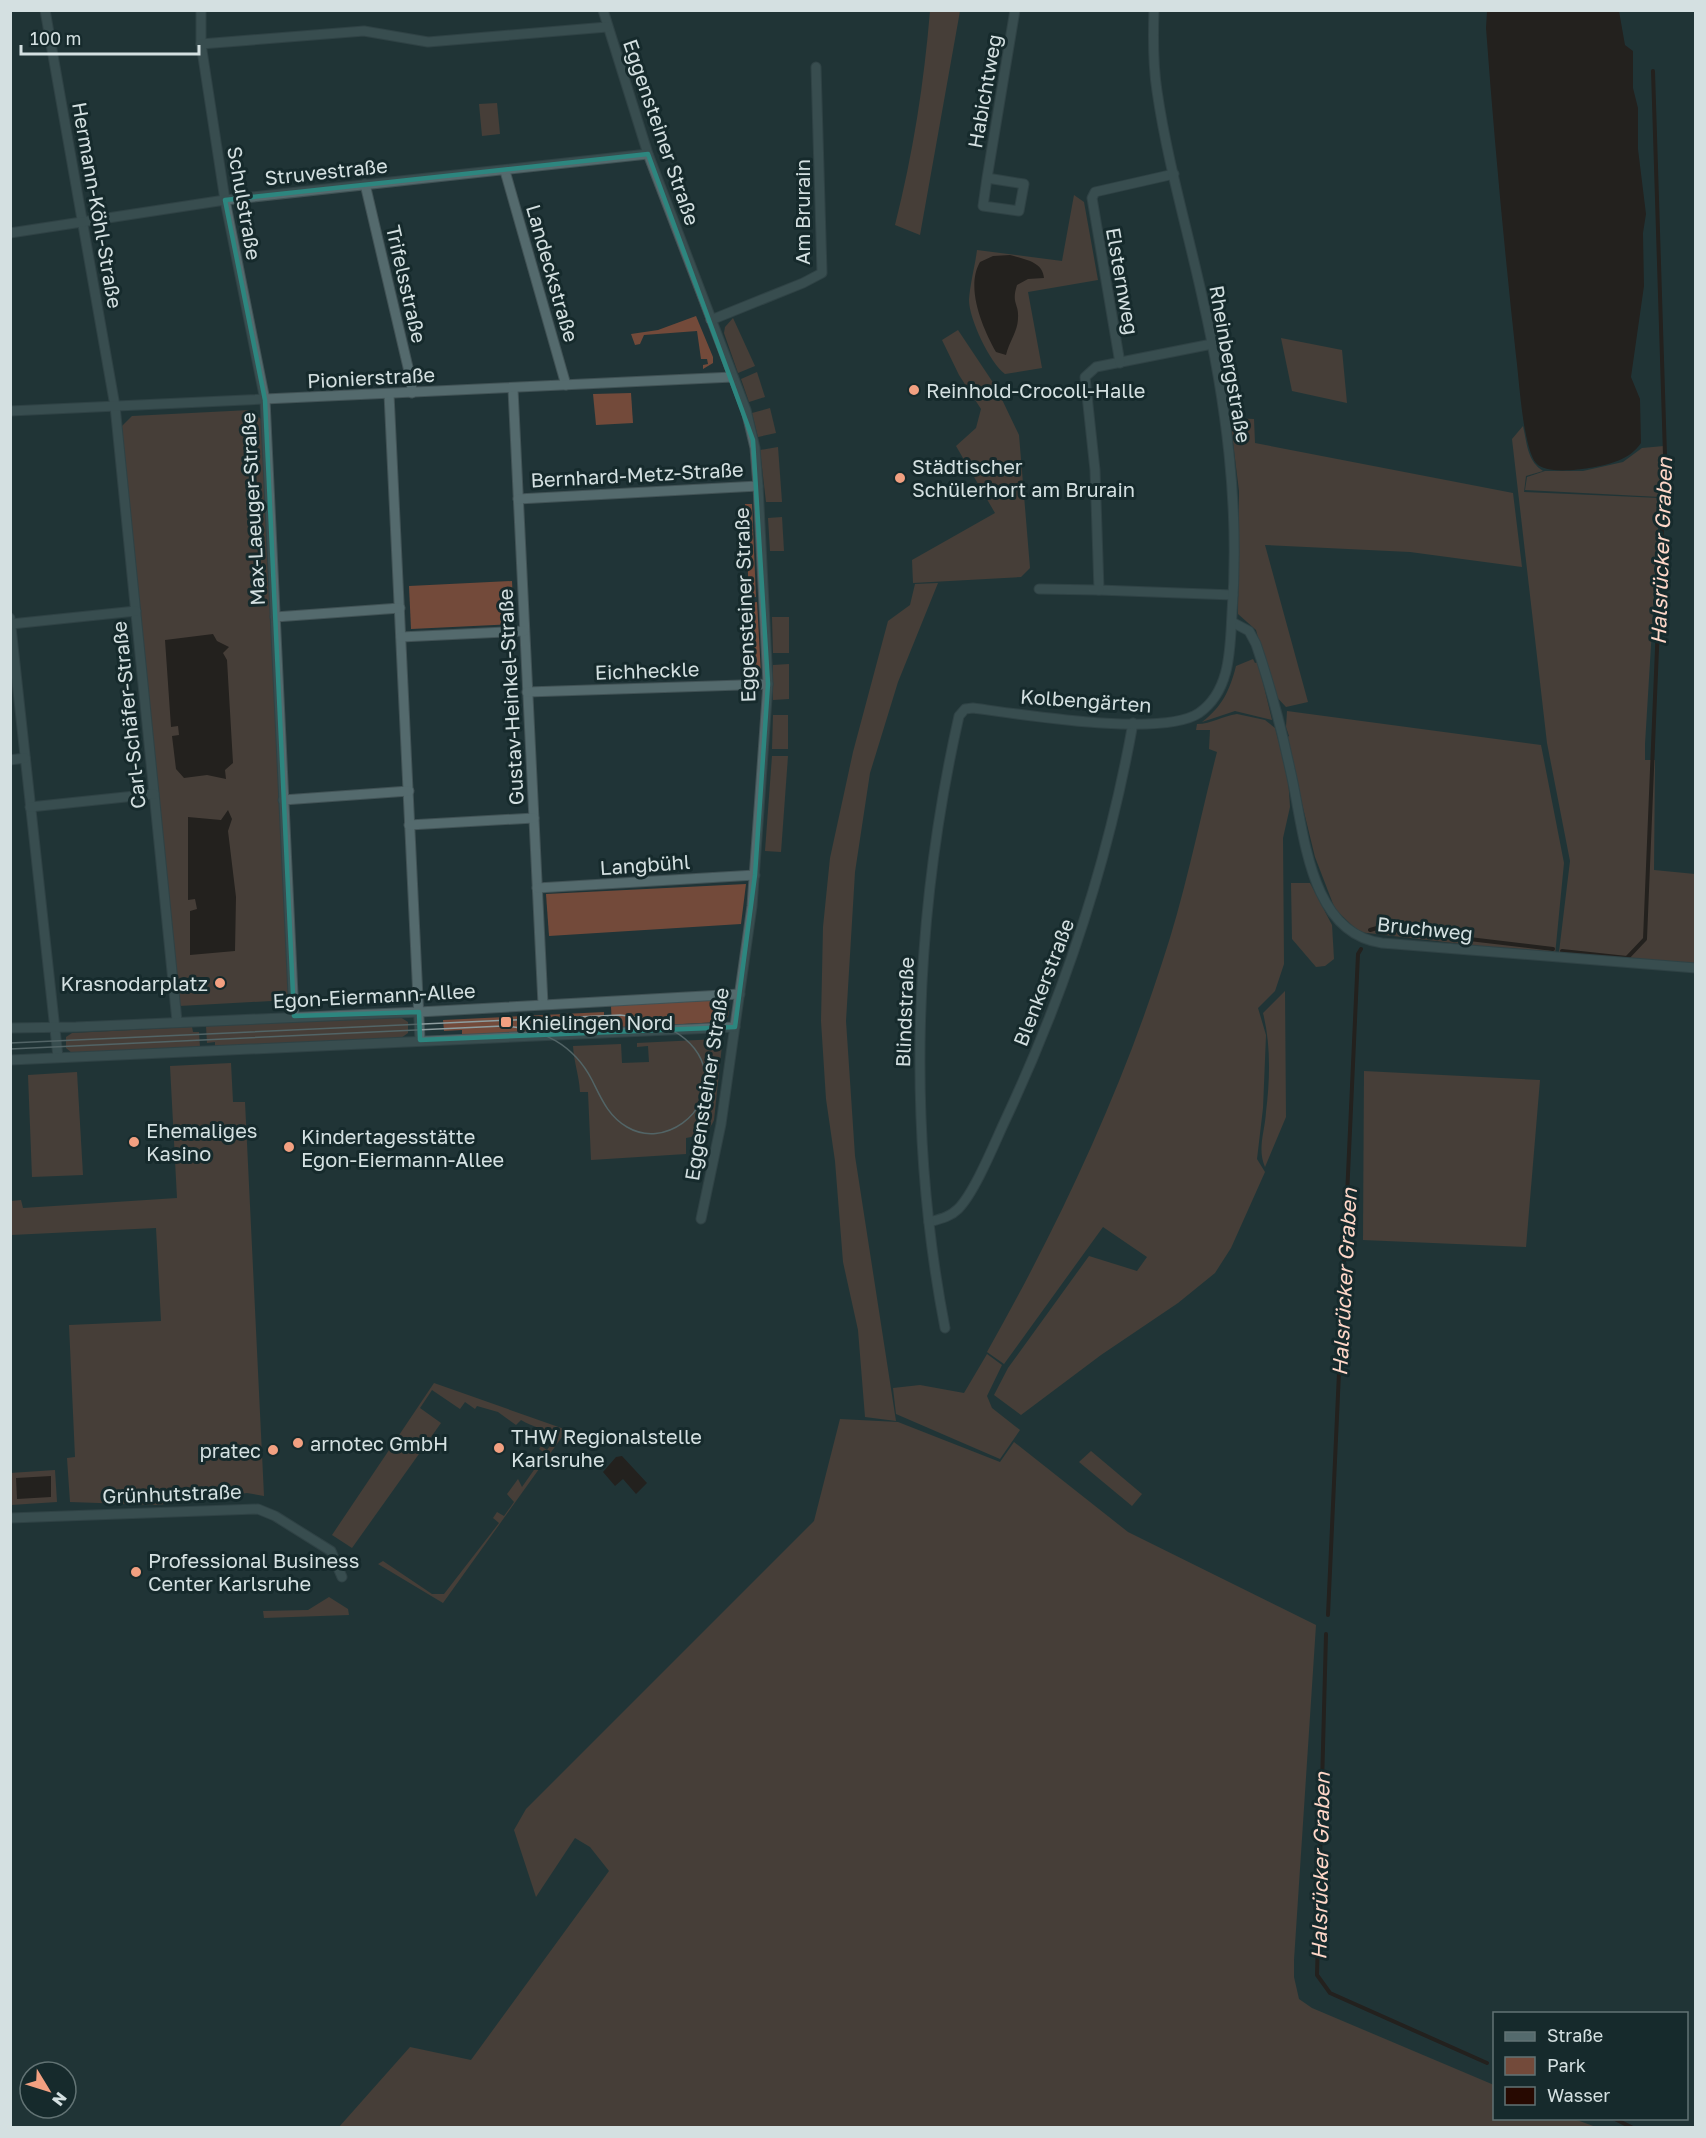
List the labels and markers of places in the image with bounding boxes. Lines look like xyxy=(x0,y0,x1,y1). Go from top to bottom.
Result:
place label: Reinhold-Crocoll-Halle xyxy=(926,378,1145,402)
marker: Reinhold-Crocoll-Halle xyxy=(907,383,921,397)
place label: Städtischer Schülerhort am Brurain xyxy=(912,454,1135,501)
marker: Städtischer Schülerhort am Brurain xyxy=(893,471,907,485)
place label: Krasnodarplatz xyxy=(61,971,208,995)
marker: Krasnodarplatz xyxy=(213,976,227,990)
place label: Knielingen Nord xyxy=(518,1010,673,1034)
marker: Knielingen Nord xyxy=(499,1015,513,1029)
place label: Ehemaliges Kasino xyxy=(146,1118,257,1165)
place label: Kindertagesstätte Egon-Eiermann-Allee xyxy=(301,1124,504,1171)
marker: Ehemaliges Kasino xyxy=(127,1135,141,1149)
marker: Kindertagesstätte Egon-Eiermann-Allee xyxy=(282,1140,296,1154)
place label: THW Regionalstelle Karlsruhe xyxy=(511,1424,702,1471)
place label: arnotec GmbH xyxy=(310,1431,448,1455)
marker: arnotec GmbH xyxy=(291,1436,305,1450)
place label: pratec xyxy=(200,1438,261,1462)
marker: THW Regionalstelle Karlsruhe xyxy=(492,1441,506,1455)
marker: pratec xyxy=(266,1443,280,1457)
place label: Professional Business Center Karlsruhe xyxy=(148,1548,359,1595)
marker: Professional Business Center Karlsruhe xyxy=(129,1565,143,1579)

